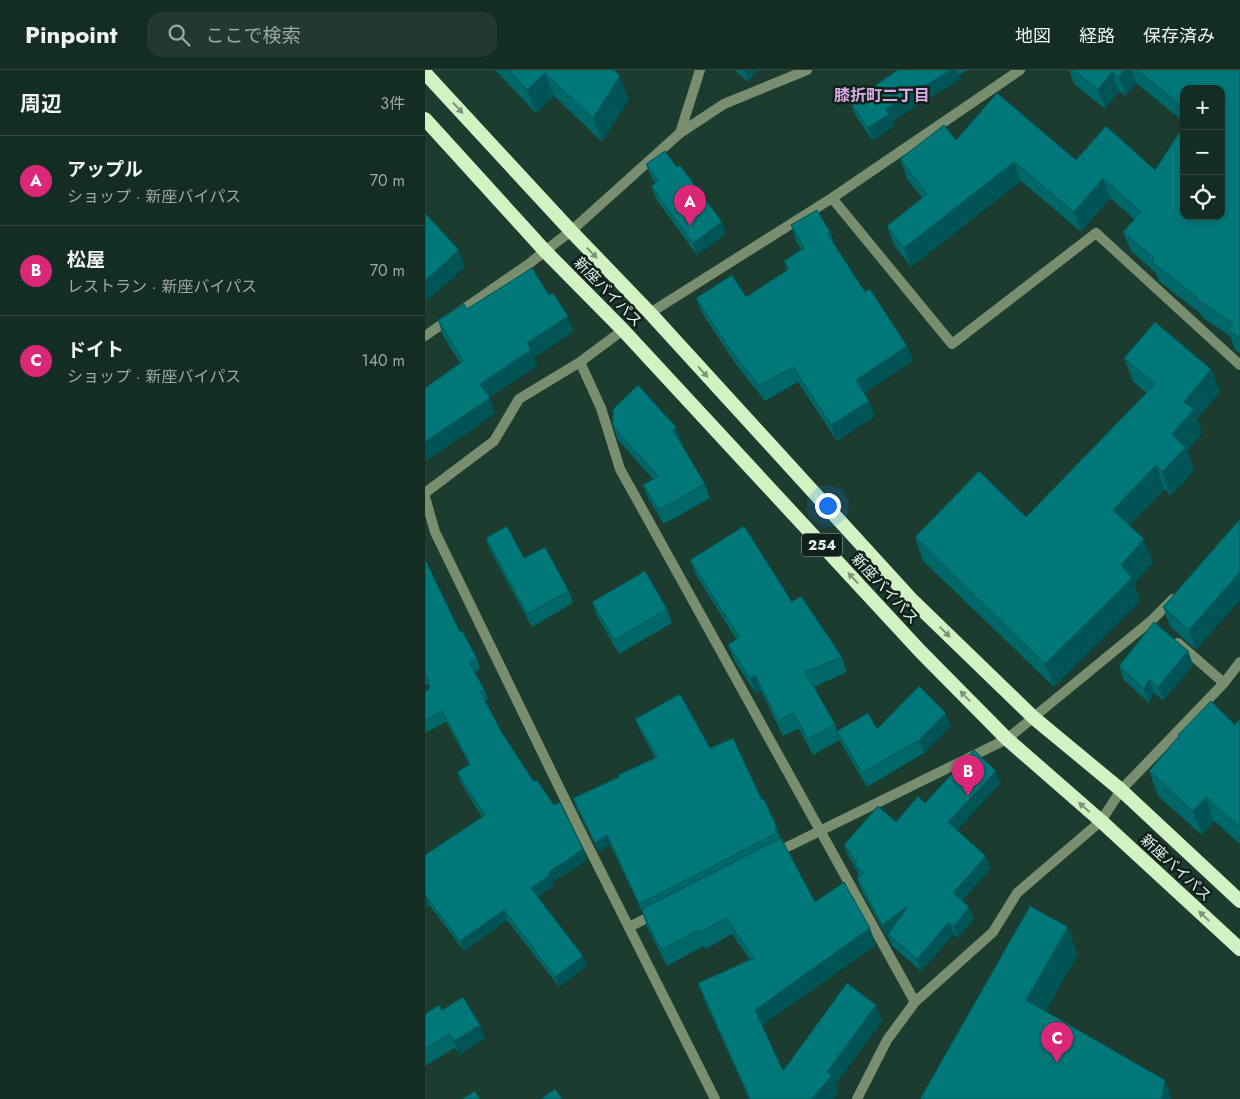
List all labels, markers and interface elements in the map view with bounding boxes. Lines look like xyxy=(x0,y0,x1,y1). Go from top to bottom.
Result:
search box xyxy=(147,12,497,57)
text: Pinpoint xyxy=(25,17,117,52)
icon: search xyxy=(165,21,193,49)
text: ここで検索 xyxy=(205,22,300,49)
text: 地図 xyxy=(1015,23,1051,49)
text: 経路 xyxy=(1079,23,1115,49)
text: 保存済み xyxy=(1143,23,1215,49)
district label: 膝折町二丁目 xyxy=(834,84,930,107)
map controls xyxy=(1180,85,1225,220)
button: + xyxy=(1180,85,1225,130)
text: 周辺 xyxy=(20,89,62,119)
text: 3件 xyxy=(380,92,405,115)
one-way arrow xyxy=(452,102,464,114)
button: − xyxy=(1180,130,1225,175)
text: アップル xyxy=(67,156,143,183)
text: A xyxy=(30,169,42,192)
text: 70 m xyxy=(370,169,405,192)
button: locate xyxy=(1180,175,1225,220)
text: ショップ · 新座バイパス xyxy=(67,185,241,208)
pin: A xyxy=(674,185,706,226)
text: 松屋 xyxy=(67,246,105,273)
one-way arrow xyxy=(586,247,598,259)
street label: 新座バイパス xyxy=(569,252,647,332)
text: B xyxy=(31,259,41,282)
text: 70 m xyxy=(370,259,405,282)
text: レストラン · 新座バイパス xyxy=(67,275,257,298)
text: ドイト xyxy=(67,336,124,363)
text: C xyxy=(30,349,42,372)
text: 140 m xyxy=(362,349,405,372)
text: ショップ · 新座バイパス xyxy=(67,365,241,388)
one-way arrow xyxy=(697,366,709,378)
your location xyxy=(815,493,841,519)
road number: 254 xyxy=(802,534,842,556)
street label: 新座バイパス xyxy=(846,549,924,629)
one-way arrow xyxy=(847,573,859,585)
one-way arrow xyxy=(939,626,951,638)
one-way arrow xyxy=(959,691,971,703)
pin: B xyxy=(952,755,984,796)
one-way arrow xyxy=(1078,801,1091,812)
street label: 新座バイパス xyxy=(1136,829,1216,907)
one-way arrow xyxy=(1199,910,1211,922)
pin: C xyxy=(1041,1022,1073,1063)

